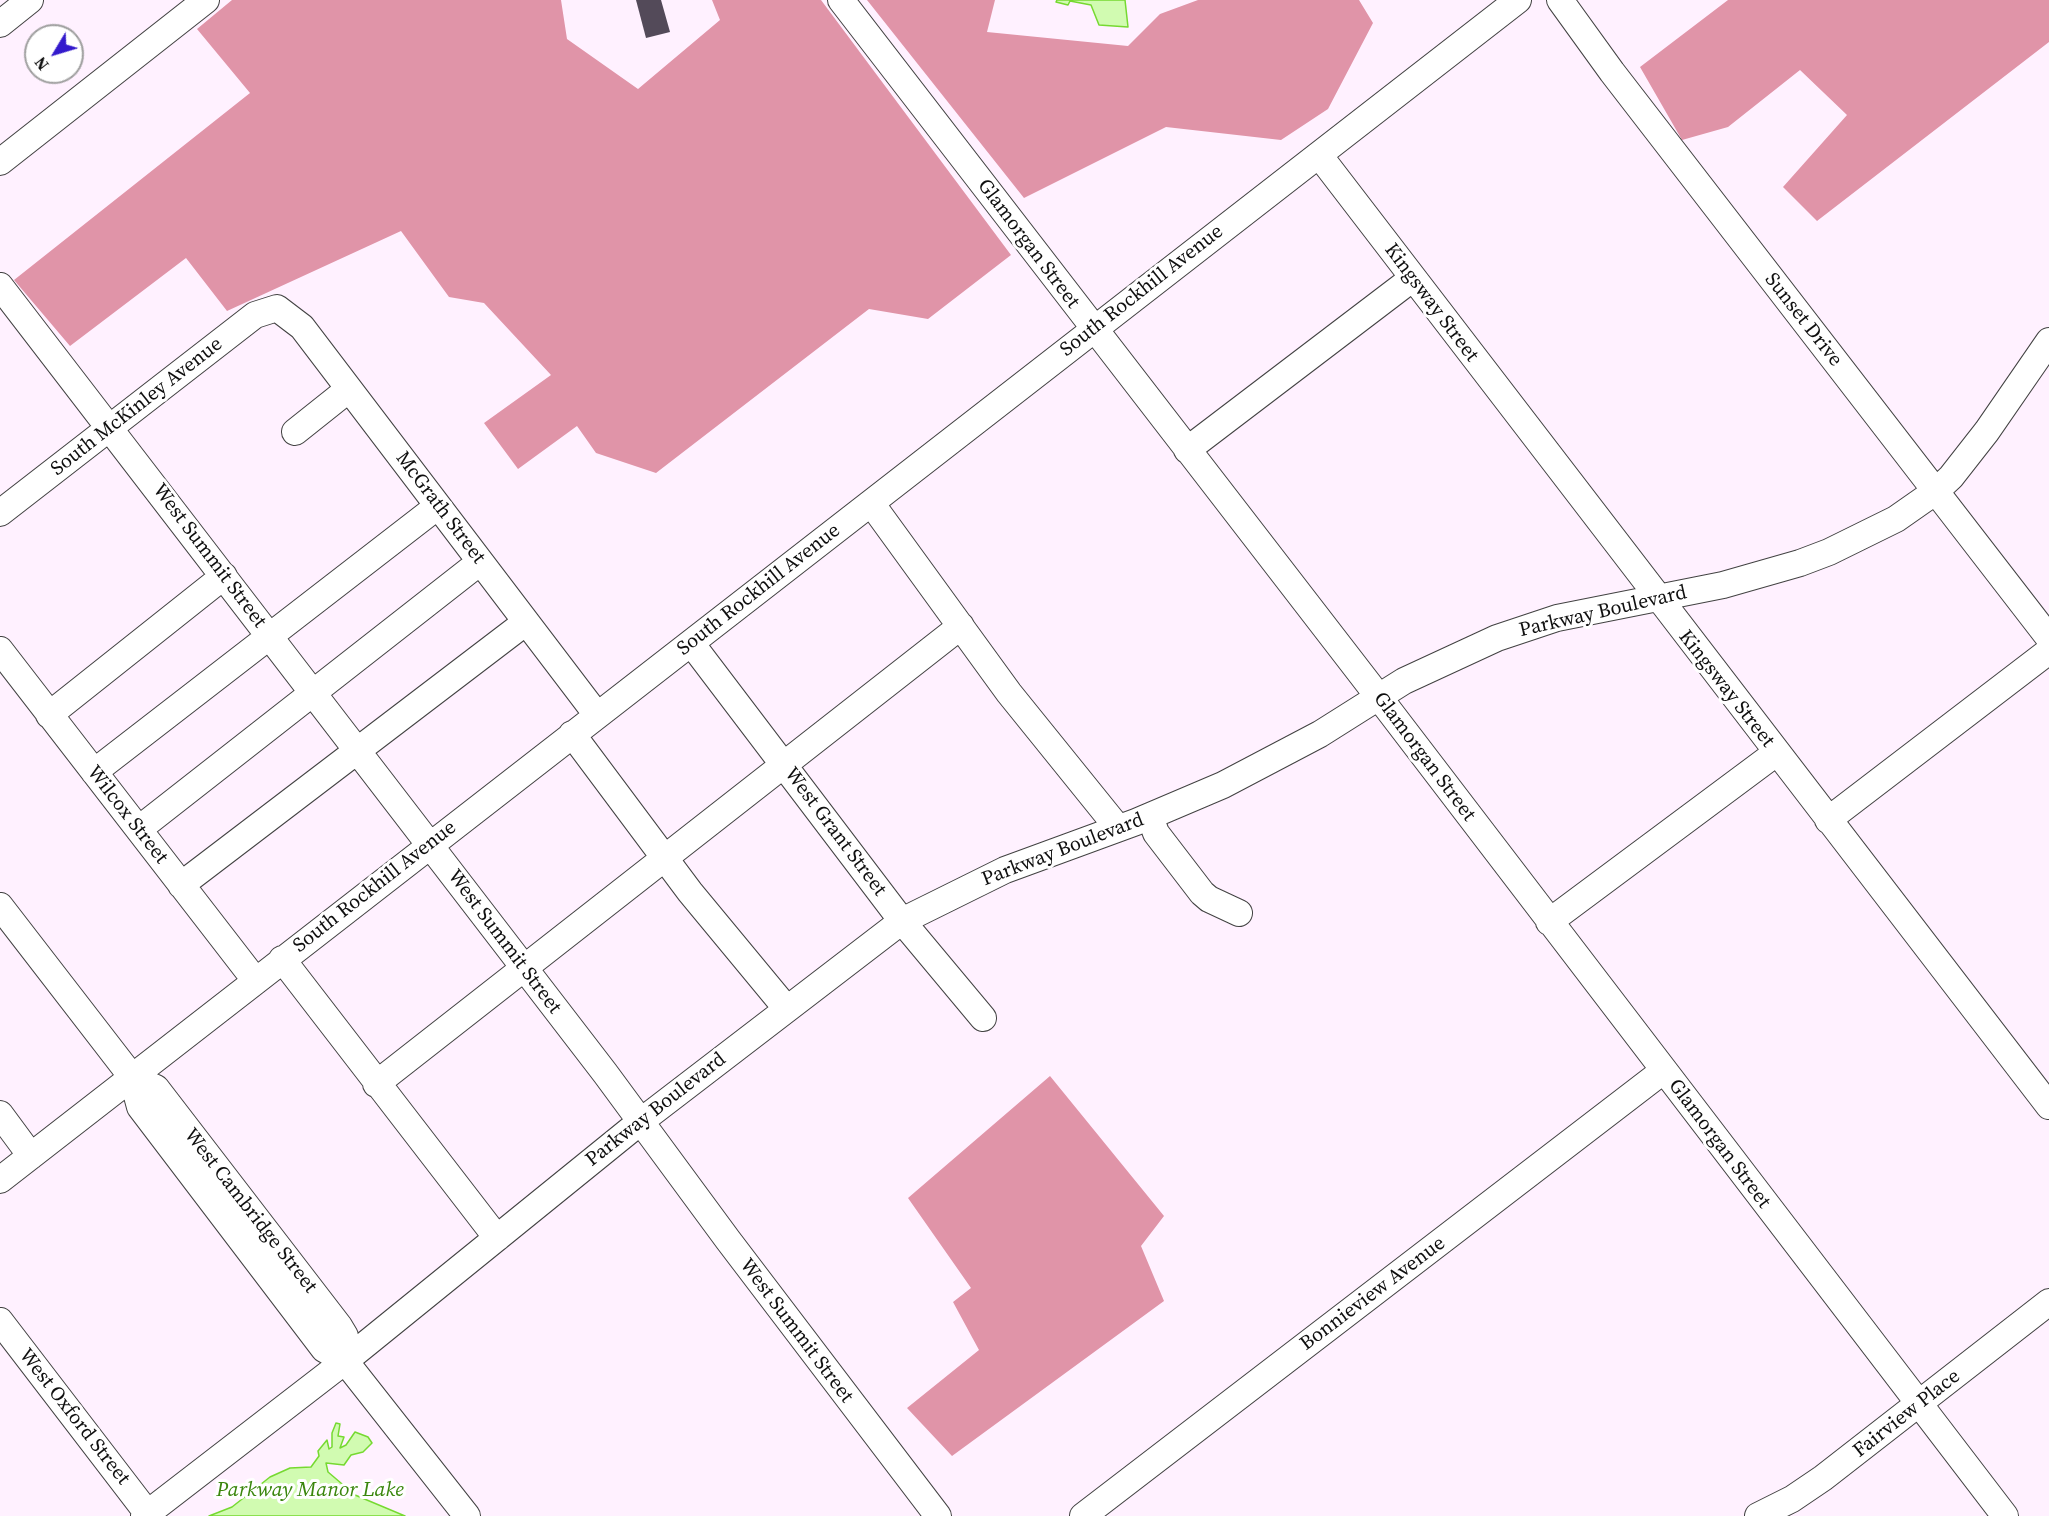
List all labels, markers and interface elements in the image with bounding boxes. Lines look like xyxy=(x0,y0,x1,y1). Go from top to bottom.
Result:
north arrow xyxy=(24,24,84,84)
text: N xyxy=(29,52,54,75)
street label: Glamorgan Street xyxy=(972,175,1084,313)
street label: South Rockhill Avenue xyxy=(1056,220,1228,362)
street label: Kingsway Street xyxy=(1379,239,1483,367)
street label: Sunset Drive xyxy=(1759,268,1847,372)
street label: South McKinley Avenue xyxy=(46,333,228,481)
street label: McGrath Street xyxy=(390,447,490,569)
street label: West Summit Street xyxy=(147,479,271,633)
street label: South Rockhill Avenue xyxy=(673,519,845,661)
street label: Parkway Boulevard xyxy=(1517,581,1689,643)
street label: Kingsway Street xyxy=(1673,626,1779,752)
street label: Glamorgan Street xyxy=(1368,688,1480,826)
street label: Wilcox Street xyxy=(81,761,173,869)
street label: West Grant Street xyxy=(779,763,891,901)
street label: Parkway Boulevard xyxy=(979,808,1147,892)
street label: South Rockhill Avenue xyxy=(289,816,461,958)
street label: West Summit Street xyxy=(442,865,566,1019)
street label: Parkway Boulevard xyxy=(581,1048,731,1172)
street label: Glamorgan Street xyxy=(1663,1075,1775,1213)
street label: West Cambridge Street xyxy=(178,1124,322,1298)
street label: Bonnieview Avenue xyxy=(1296,1232,1450,1356)
street label: West Summit Street xyxy=(734,1254,858,1408)
street label: West Oxford Street xyxy=(13,1344,135,1490)
street label: Fairview Place xyxy=(1849,1365,1965,1463)
water label: Parkway Manor Lake xyxy=(216,1478,404,1504)

